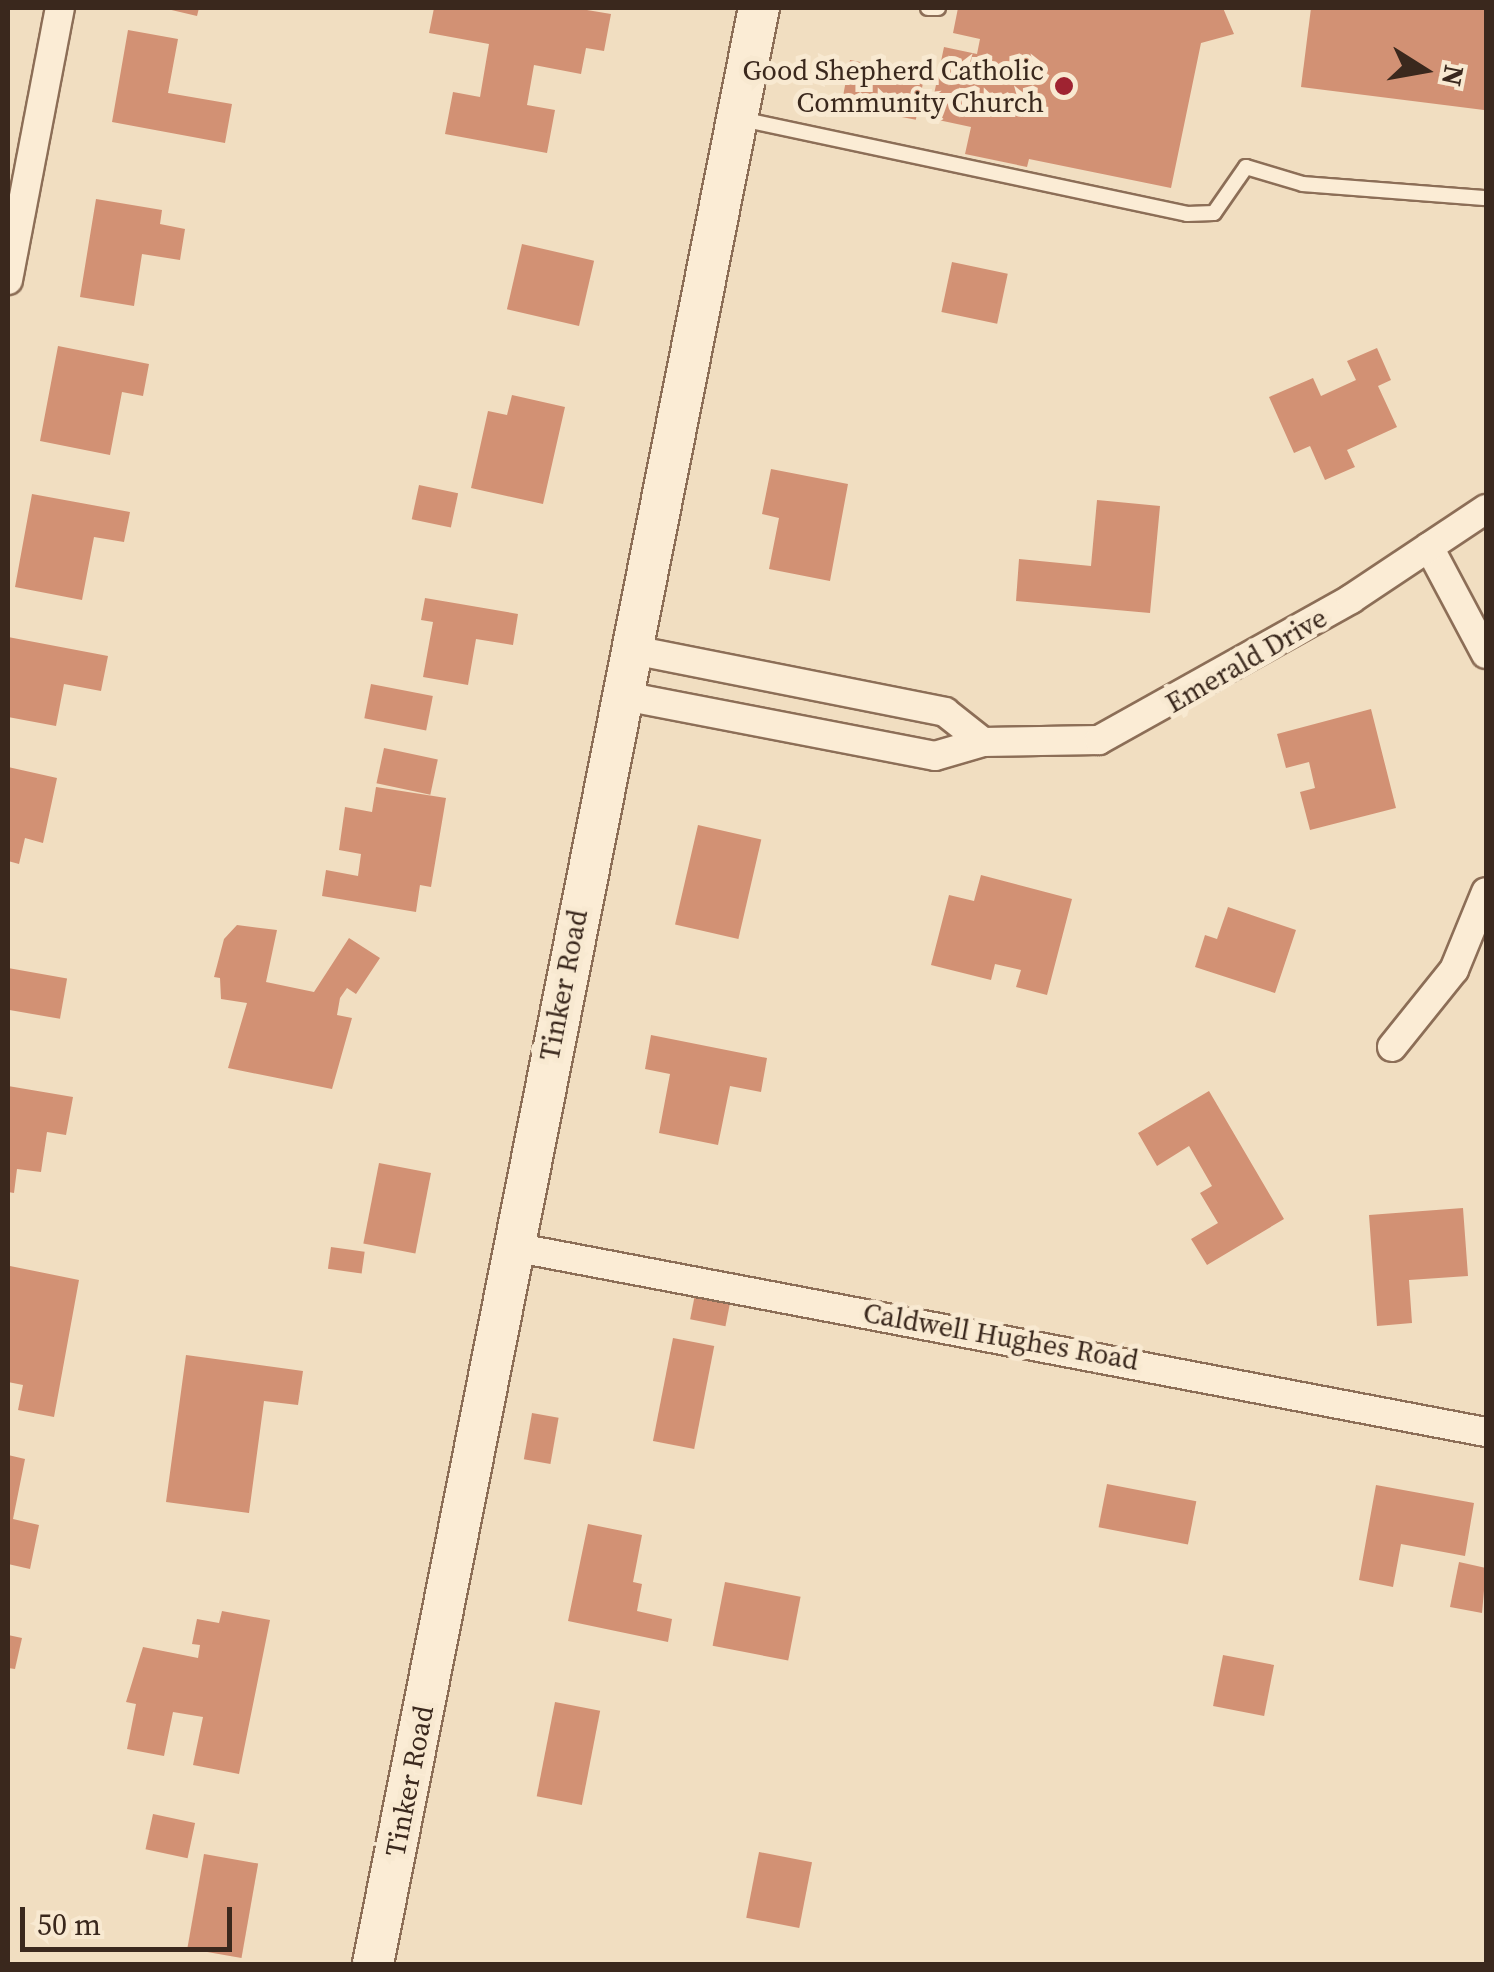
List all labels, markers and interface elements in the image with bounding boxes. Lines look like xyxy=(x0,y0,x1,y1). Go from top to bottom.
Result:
north arrow xyxy=(1374,20,1474,120)
place label: Good Shepherd Catholic Community Church xyxy=(742,53,1044,119)
text: N xyxy=(1433,62,1474,89)
marker: Good Shepherd Catholic Community Church xyxy=(1053,75,1075,97)
street label: Emerald Drive xyxy=(1159,600,1333,720)
street label: Tinker Road xyxy=(532,907,594,1063)
street label: Caldwell Hughes Road xyxy=(861,1295,1141,1377)
street label: Tinker Road xyxy=(378,1703,440,1859)
scale bar xyxy=(25,1887,238,1949)
text: 50 m xyxy=(37,1904,101,1945)

